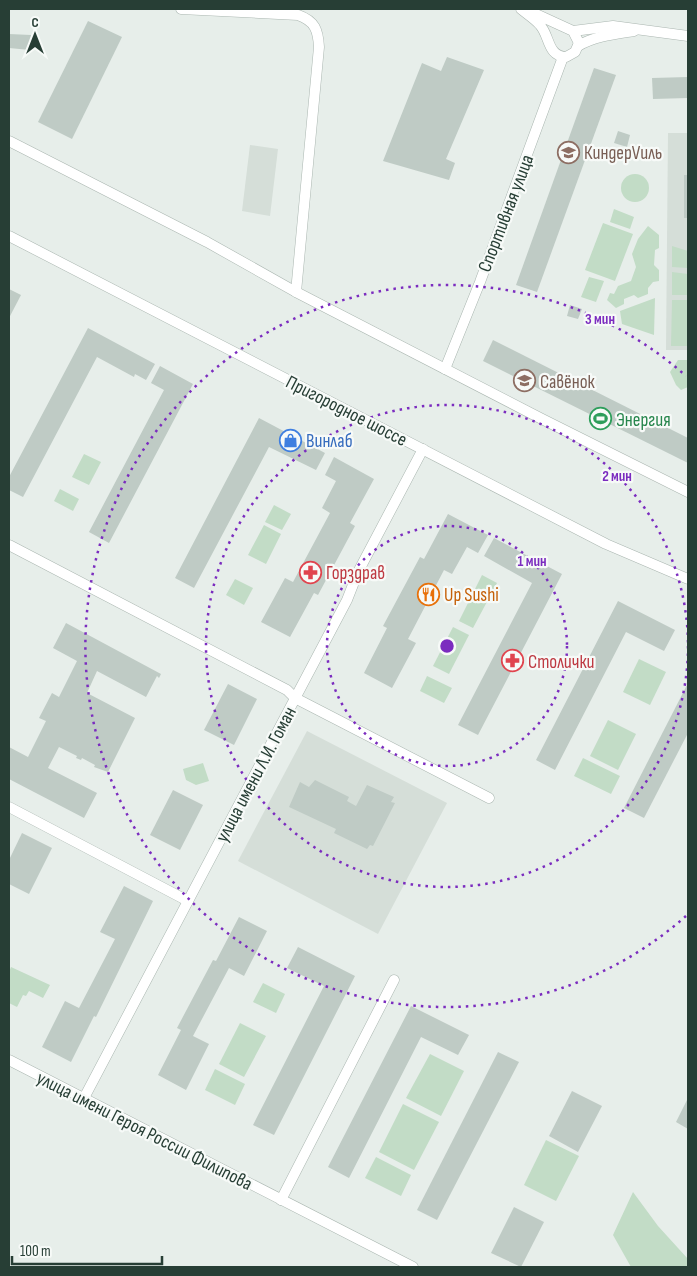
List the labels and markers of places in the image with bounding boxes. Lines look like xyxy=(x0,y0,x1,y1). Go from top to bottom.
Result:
school or university icon: КиндерVиль xyxy=(556,140,580,164)
place label: КиндерVиль xyxy=(584,142,662,165)
school or university icon: Савёнок xyxy=(512,369,536,393)
place label: Савёнок xyxy=(540,371,596,394)
sports icon: Энергия xyxy=(588,407,612,431)
place label: Энергия xyxy=(616,409,671,432)
shop icon: Винлаб xyxy=(278,428,302,452)
place label: Винлаб xyxy=(306,430,353,453)
pharmacy icon: Горздрав xyxy=(298,560,322,584)
place label: Горздрав xyxy=(326,562,385,585)
restaurant icon: Up Sushi xyxy=(416,582,440,606)
place label: Up Sushi xyxy=(444,584,499,607)
centre of rings xyxy=(438,637,456,655)
pharmacy icon: Столички xyxy=(500,649,524,673)
place label: Столички xyxy=(528,651,595,674)

